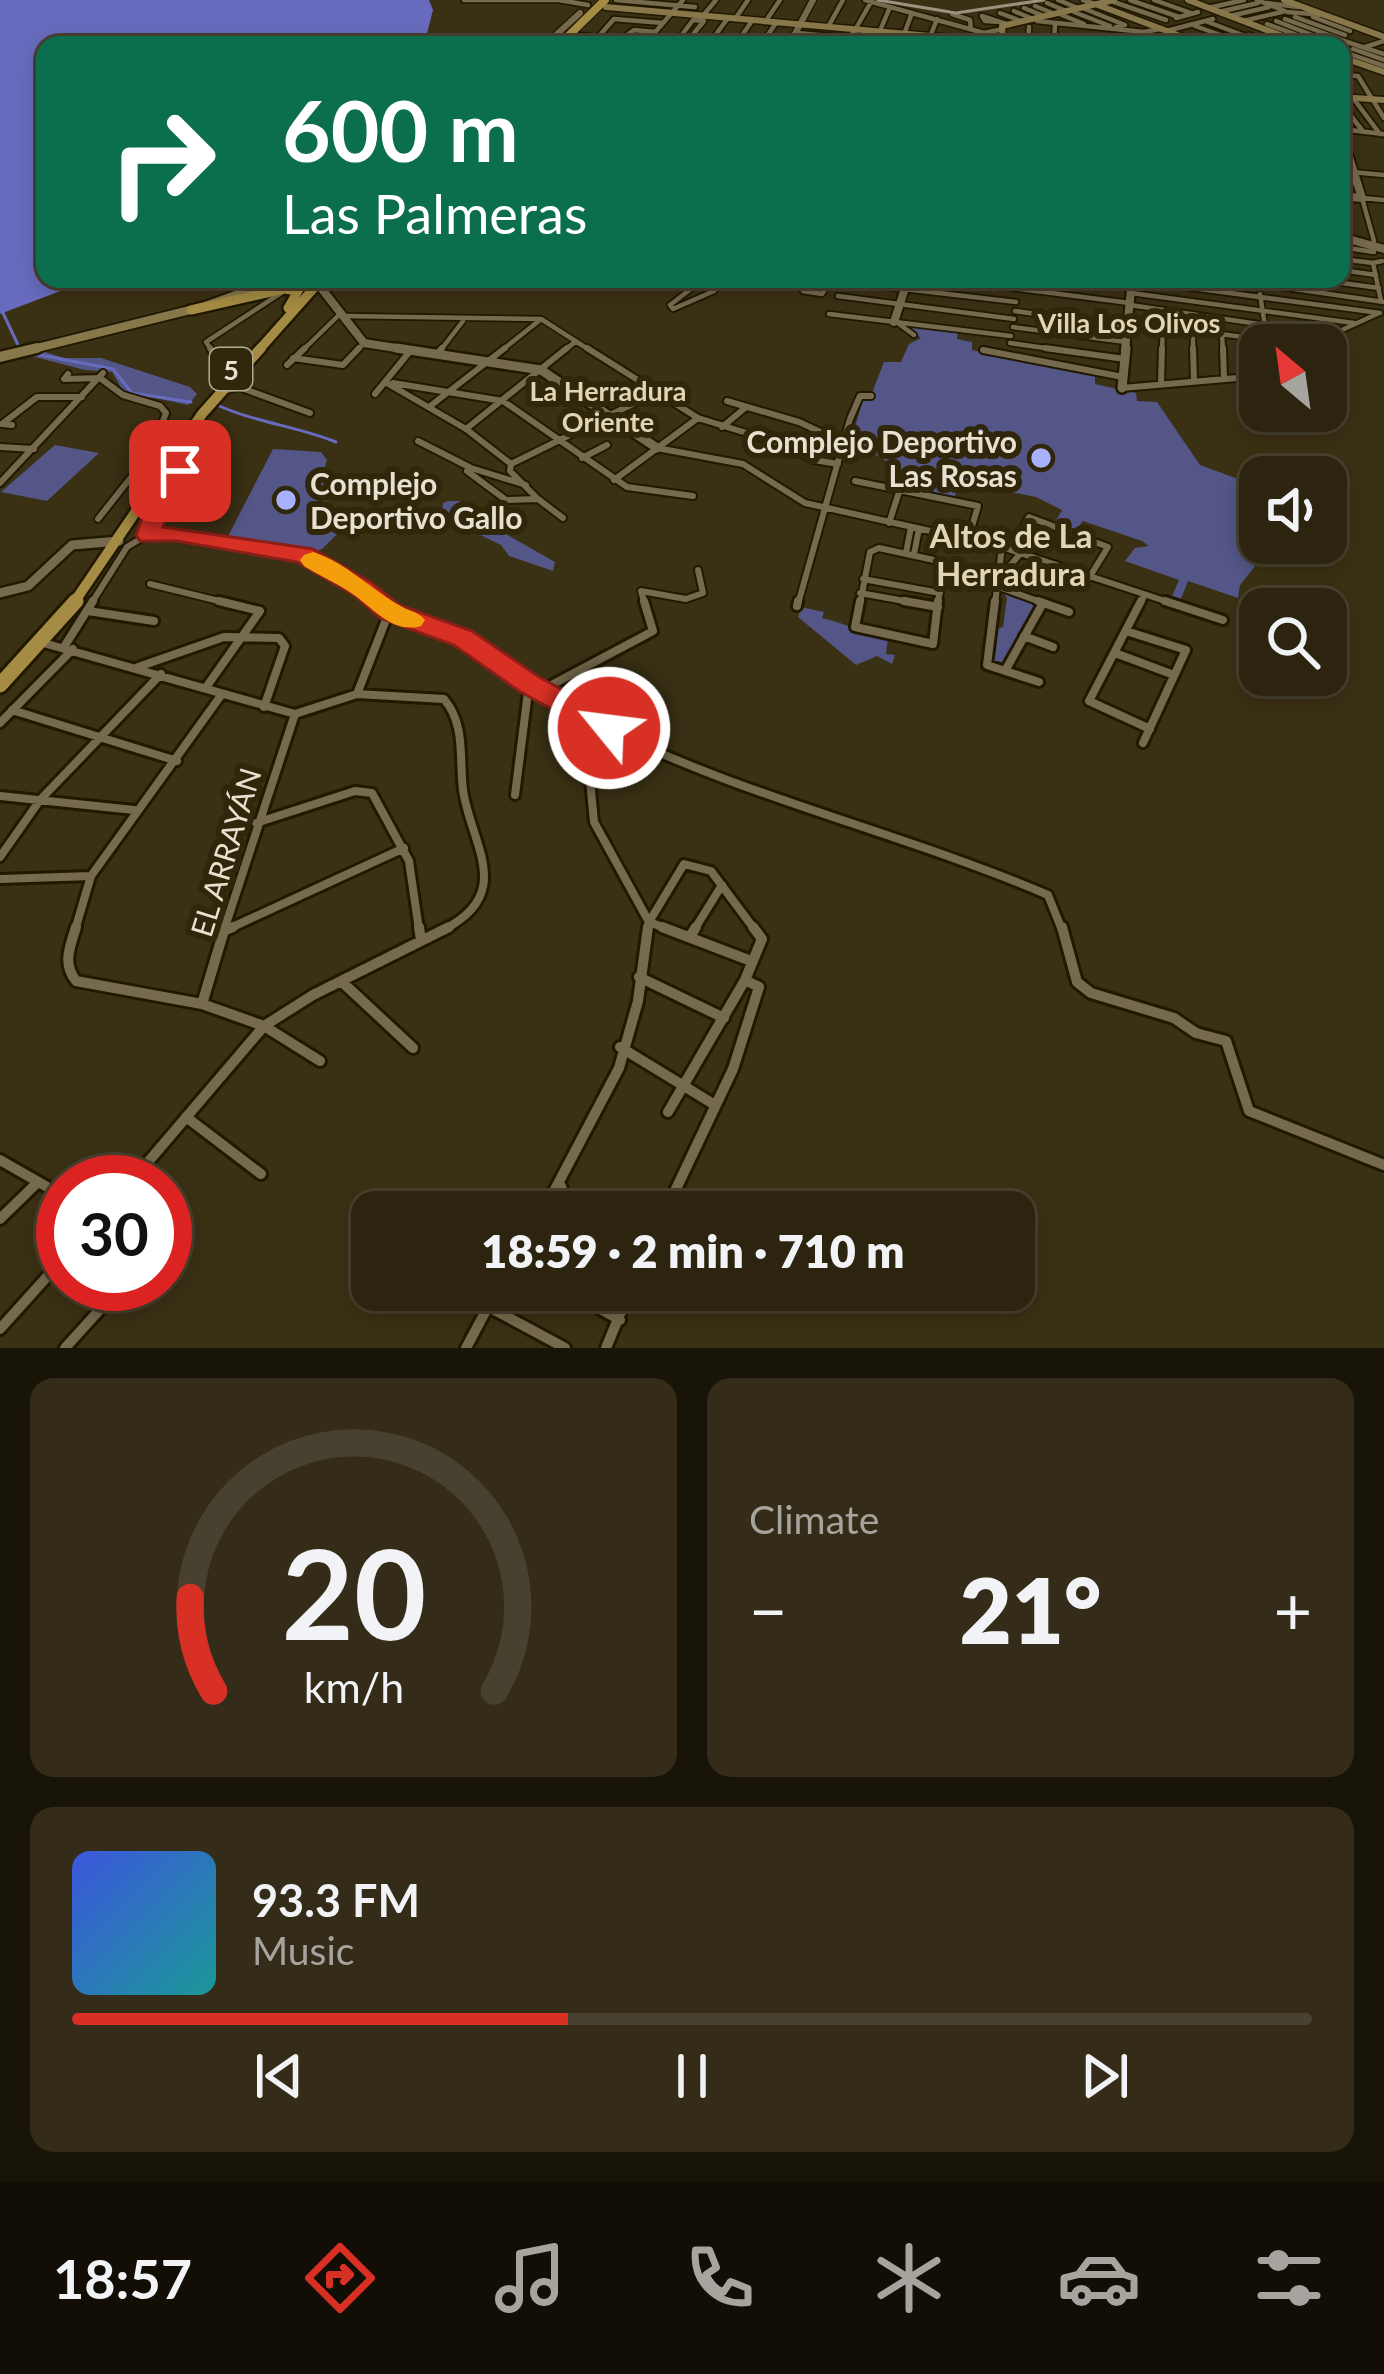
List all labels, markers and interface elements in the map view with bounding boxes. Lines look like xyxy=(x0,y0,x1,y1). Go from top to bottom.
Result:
text: 600 m xyxy=(282,79,519,180)
icon: right xyxy=(84,84,240,240)
text: Las Palmeras xyxy=(282,181,587,246)
district label: Villa Los Olivos xyxy=(1037,306,1220,339)
north arrow xyxy=(1239,324,1347,432)
map controls xyxy=(1239,324,1347,696)
road number: 5 xyxy=(210,348,252,390)
district label: La Herradura Oriente xyxy=(530,374,686,438)
pin xyxy=(129,420,231,522)
place label: Complejo Deportivo Las Rosas xyxy=(746,423,1017,493)
icon: arrive xyxy=(147,438,213,504)
marker: Complejo Deportivo Las Rosas xyxy=(1028,445,1054,471)
button: sound xyxy=(1239,456,1347,564)
place label: Complejo Deportivo Gallo xyxy=(310,465,522,535)
marker: Complejo Deportivo Gallo xyxy=(273,487,299,513)
district label: Altos de La Herradura xyxy=(929,515,1092,593)
button: search xyxy=(1239,588,1347,696)
position arrow xyxy=(546,665,672,791)
street label: EL ARRAYÁN xyxy=(182,763,268,941)
speed limit sign: 30 xyxy=(36,1155,192,1311)
text: 18:59 · 2 min · 710 m xyxy=(481,1224,905,1278)
text: Climate xyxy=(749,1496,879,1542)
text: 20 xyxy=(281,1517,426,1667)
text: 21° xyxy=(960,1555,1101,1663)
text: − xyxy=(749,1570,787,1649)
text: + xyxy=(1274,1570,1312,1649)
text: km/h xyxy=(303,1660,404,1711)
text: 93.3 FM xyxy=(252,1873,420,1927)
text: Music xyxy=(252,1927,354,1973)
icon: previous xyxy=(246,2043,312,2109)
icon: pause xyxy=(659,2043,725,2109)
icon: next xyxy=(1072,2043,1138,2109)
icon: directions xyxy=(298,2236,382,2320)
icon: music xyxy=(488,2236,572,2320)
icon: phone xyxy=(678,2236,762,2320)
icon: climate xyxy=(867,2236,951,2320)
icon: car xyxy=(1057,2236,1141,2320)
icon: filters xyxy=(1247,2236,1331,2320)
text: 18:57 xyxy=(53,2246,192,2311)

